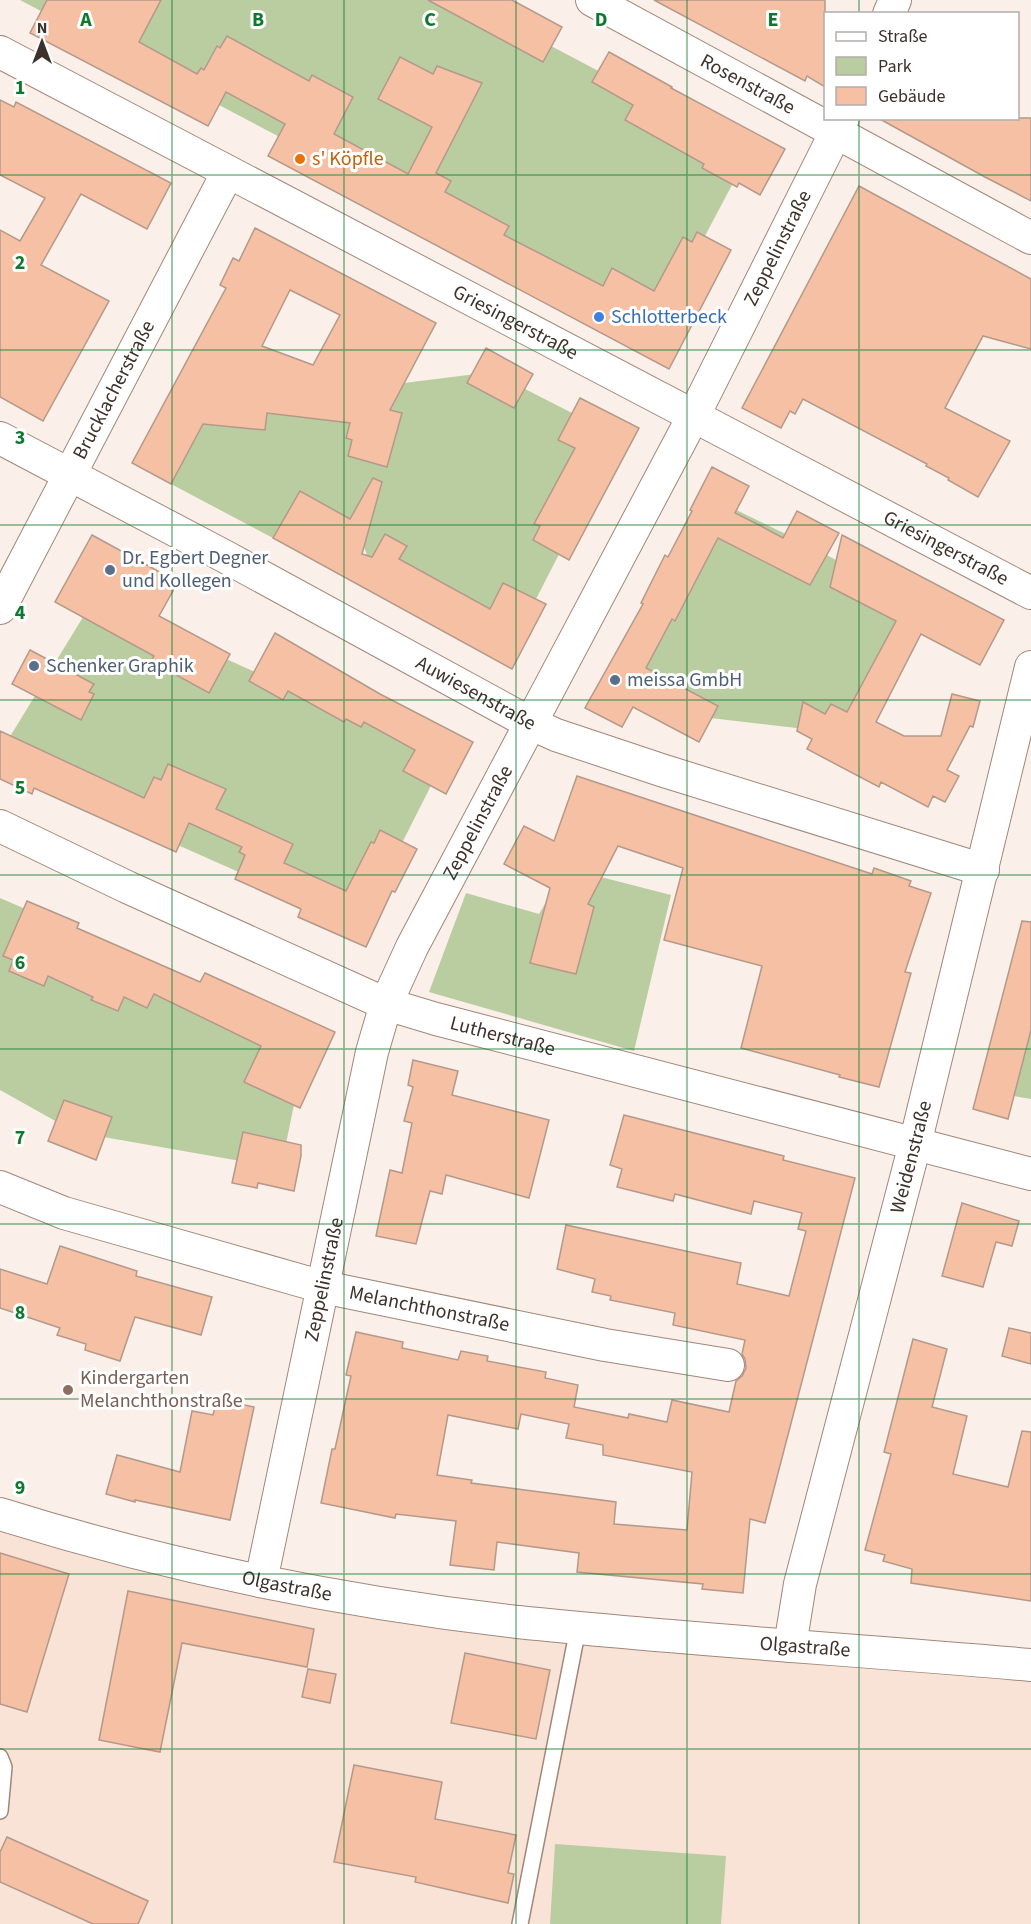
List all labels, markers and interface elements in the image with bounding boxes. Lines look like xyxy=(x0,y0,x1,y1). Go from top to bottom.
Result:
text: A xyxy=(79,6,92,34)
text: B xyxy=(252,6,264,34)
text: C xyxy=(424,6,436,34)
text: D xyxy=(595,6,607,34)
text: E xyxy=(768,6,778,34)
north arrow xyxy=(12,12,72,72)
legend xyxy=(824,12,1019,120)
text: N xyxy=(37,17,47,39)
text: Straße xyxy=(878,24,928,49)
street label: Rosenstraße xyxy=(695,47,800,121)
text: Park xyxy=(878,54,912,79)
text: 1 xyxy=(15,74,25,102)
text: Gebäude xyxy=(878,84,946,109)
place label: s' Köpfle xyxy=(312,145,384,173)
marker: s' Köpfle xyxy=(293,152,307,166)
street label: Zeppelinstraße xyxy=(737,185,819,311)
text: 2 xyxy=(15,249,25,277)
street label: Griesingerstraße xyxy=(448,278,583,367)
place label: Schlotterbeck xyxy=(611,303,727,331)
marker: Schlotterbeck xyxy=(592,310,606,324)
street label: Brucklacherstraße xyxy=(66,315,162,464)
text: 3 xyxy=(15,424,25,452)
street label: Griesingerstraße xyxy=(878,504,1013,593)
place label: Dr. Egbert Degner und Kollegen xyxy=(122,544,268,595)
marker: Dr. Egbert Degner und Kollegen xyxy=(103,563,117,577)
text: 4 xyxy=(15,599,26,627)
street label: Auwiesenstraße xyxy=(411,649,541,738)
place label: Schenker Graphik xyxy=(46,652,194,680)
marker: Schenker Graphik xyxy=(27,659,41,673)
place label: meissa GmbH xyxy=(627,666,742,694)
marker: meissa GmbH xyxy=(608,673,622,687)
street label: Zeppelinstraße xyxy=(436,760,520,885)
text: 5 xyxy=(15,774,25,802)
text: 6 xyxy=(15,949,25,977)
street label: Lutherstraße xyxy=(447,1009,558,1063)
street label: Weidenstraße xyxy=(883,1098,939,1216)
text: 7 xyxy=(15,1124,25,1152)
street label: Zeppelinstraße xyxy=(298,1215,351,1344)
street label: Melanchthonstraße xyxy=(347,1279,512,1339)
text: 8 xyxy=(15,1299,25,1327)
place label: Kindergarten Melanchthonstraße xyxy=(80,1364,243,1415)
marker: Kindergarten Melanchthonstraße xyxy=(61,1383,75,1397)
text: 9 xyxy=(15,1474,25,1502)
street label: Olgastraße xyxy=(239,1564,334,1609)
street label: Olgastraße xyxy=(759,1630,852,1664)

